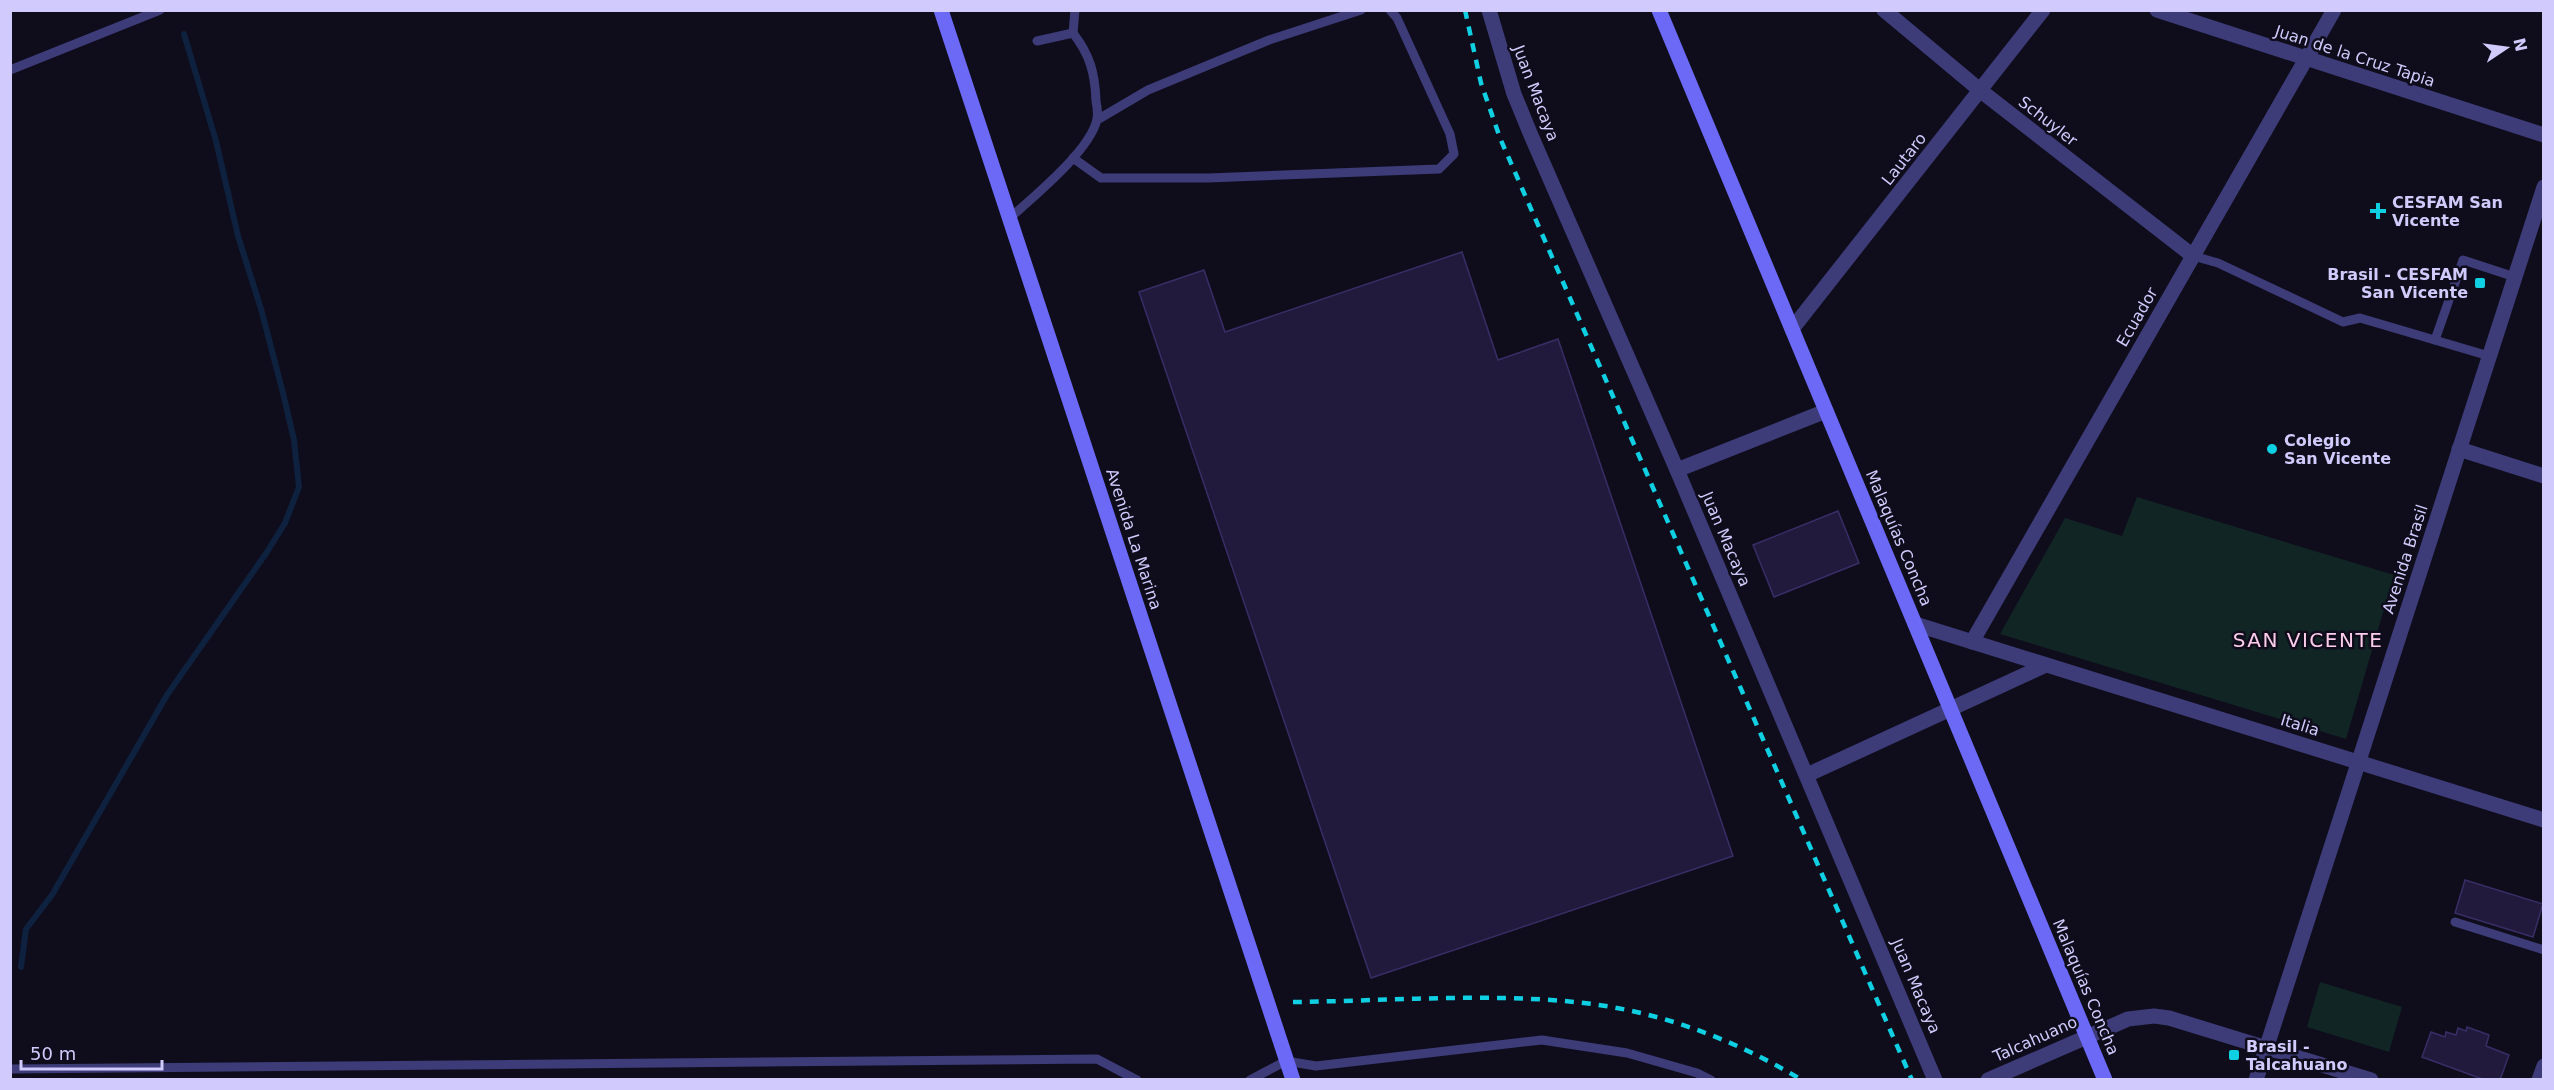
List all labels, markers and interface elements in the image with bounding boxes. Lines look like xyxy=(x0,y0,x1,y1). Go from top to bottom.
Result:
north arrow xyxy=(2476,18,2536,78)
street label: Juan de la Cruz Tapia xyxy=(2272,21,2437,91)
text: N xyxy=(2509,36,2531,53)
street label: Juan Macaya xyxy=(1509,41,1563,144)
street label: Schuyler xyxy=(2015,92,2082,150)
street label: Lautaro xyxy=(1878,129,1930,189)
place label: CESFAM San Vicente xyxy=(2392,193,2503,230)
marker: CESFAM San Vicente xyxy=(2369,202,2387,220)
place label: Brasil - CESFAM San Vicente xyxy=(2327,265,2468,302)
marker: Brasil - CESFAM San Vicente xyxy=(2473,276,2487,290)
street label: Ecuador xyxy=(2112,284,2162,350)
place label: Colegio San Vicente xyxy=(2284,431,2391,468)
marker: Colegio San Vicente xyxy=(2265,442,2279,456)
street label: Avenida La Marina xyxy=(1102,466,1166,612)
street label: Malaquías Concha xyxy=(1862,467,1936,609)
street label: Juan Macaya xyxy=(1697,488,1755,589)
street label: Avenida Brasil xyxy=(2378,502,2432,616)
district label: SAN VICENTE xyxy=(2233,628,2383,652)
street label: Italia xyxy=(2278,710,2322,740)
street label: Malaquías Concha xyxy=(2049,916,2123,1058)
street label: Juan Macaya xyxy=(1887,935,1945,1036)
street label: Talcahuano xyxy=(1989,1012,2080,1066)
scale bar xyxy=(21,1033,162,1071)
place label: Brasil - Talcahuano xyxy=(2246,1037,2347,1074)
text: 50 m xyxy=(30,1043,76,1064)
marker: Brasil - Talcahuano xyxy=(2227,1048,2241,1062)

